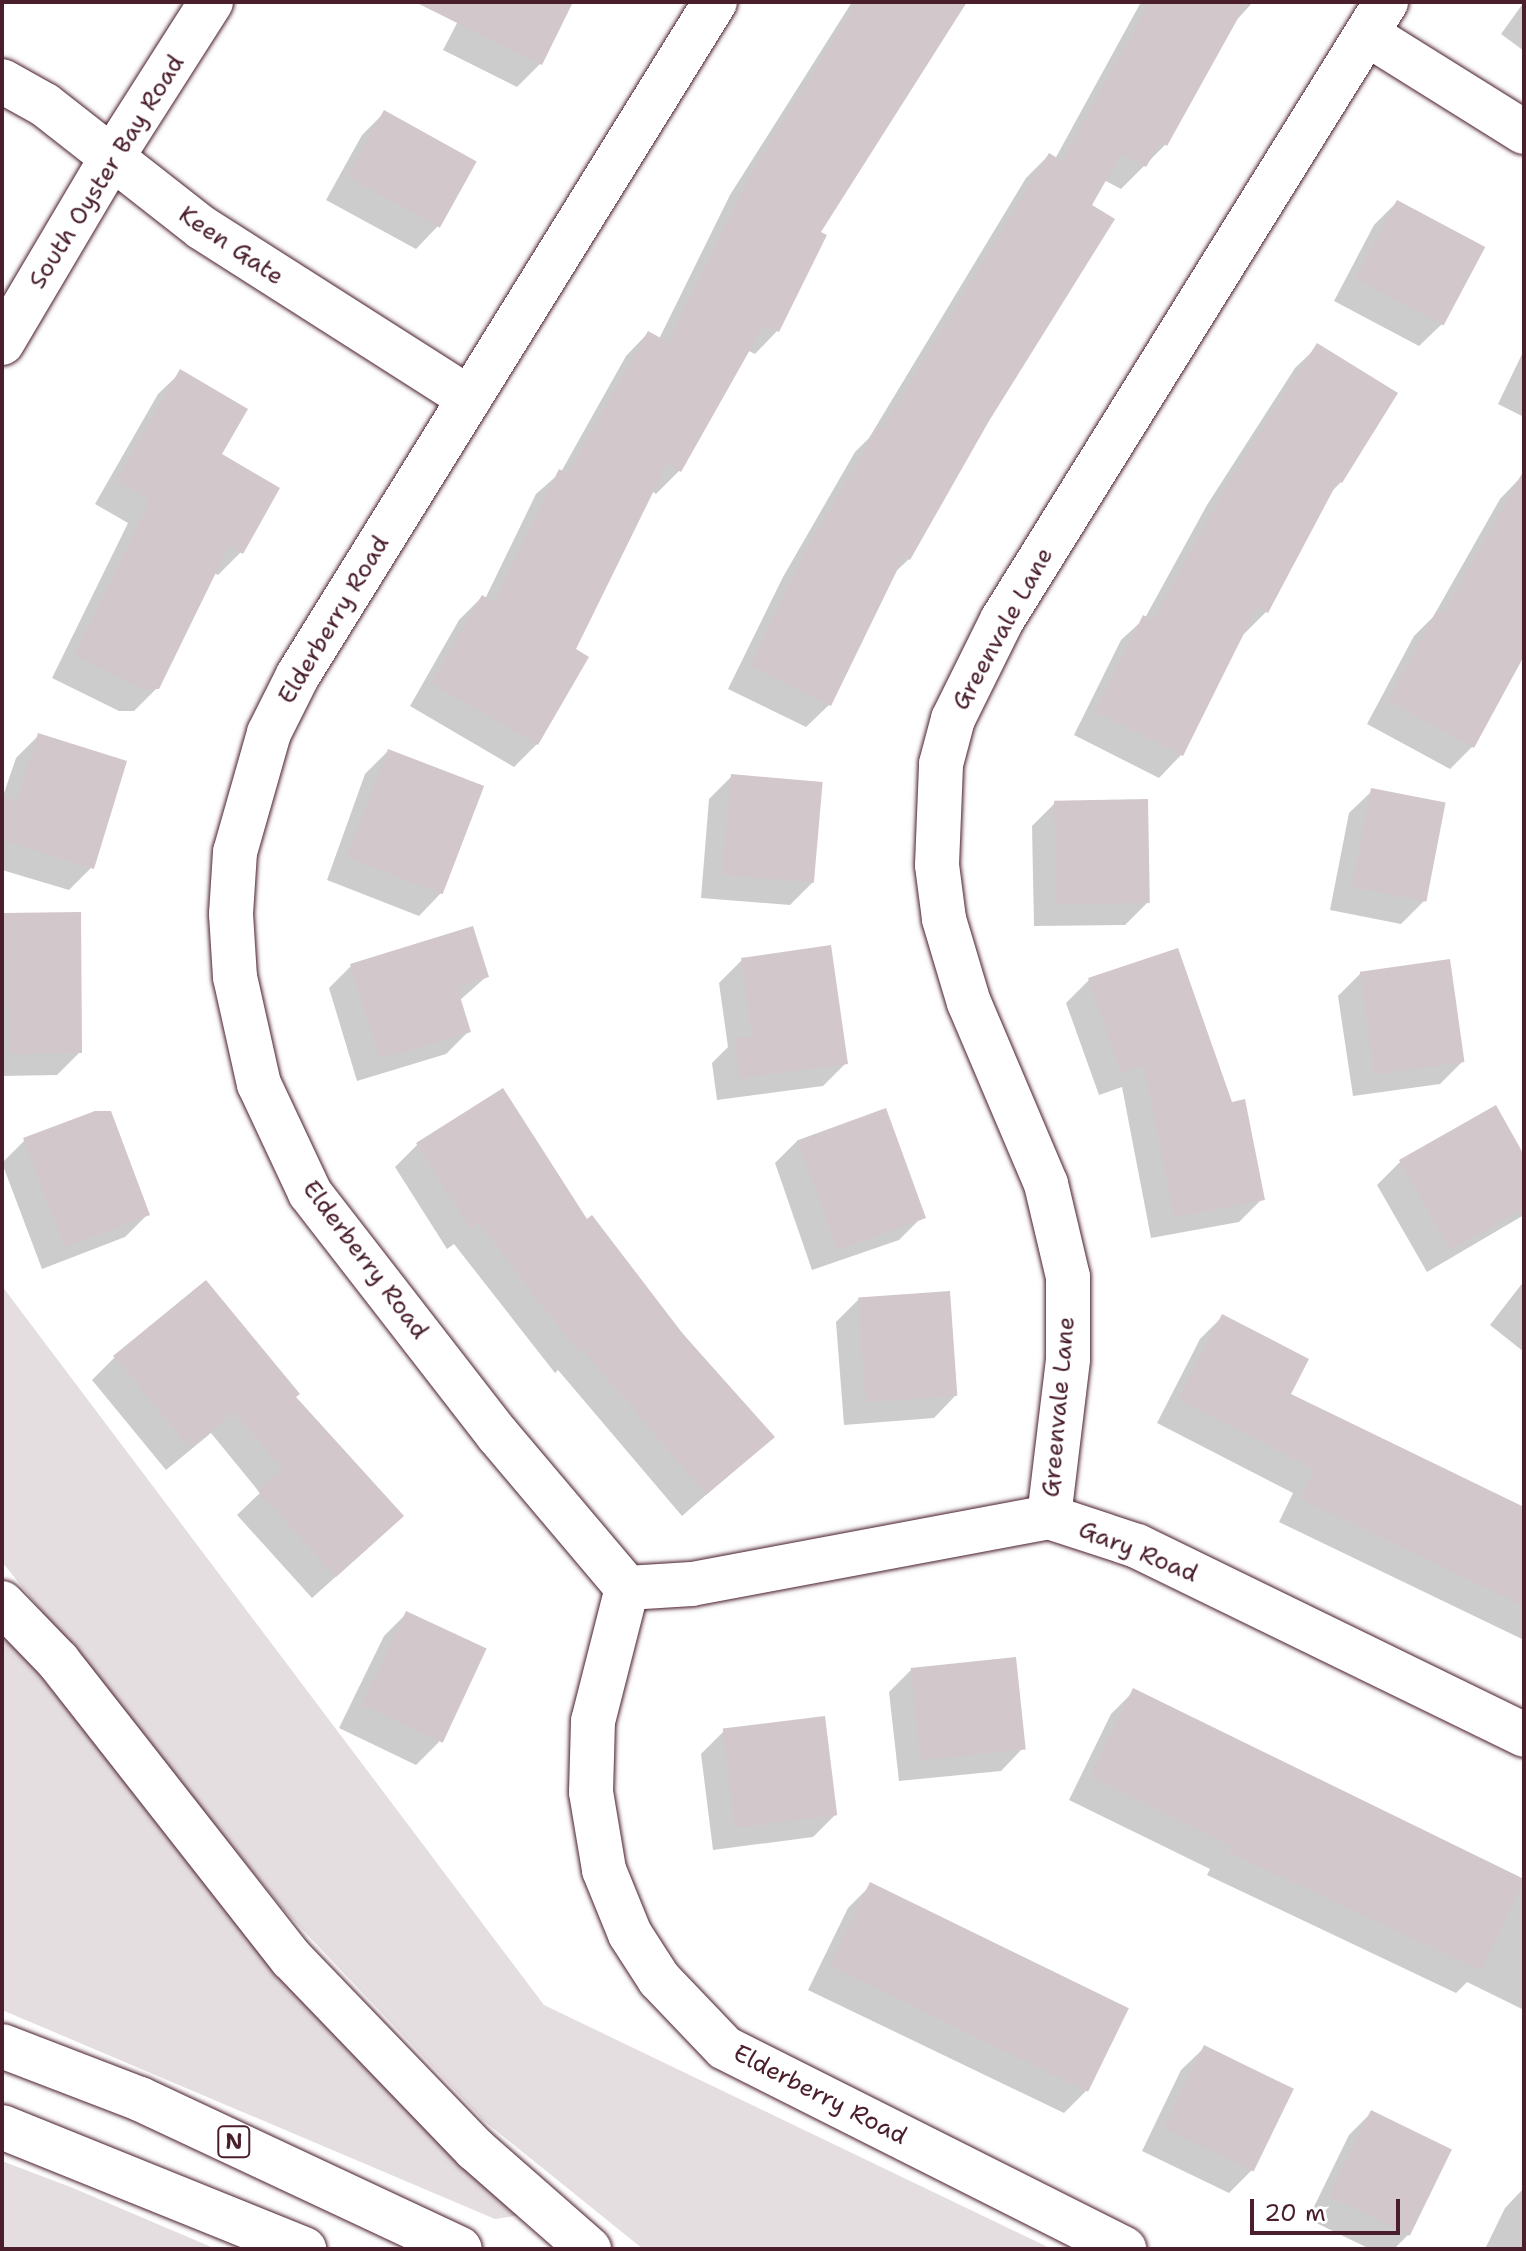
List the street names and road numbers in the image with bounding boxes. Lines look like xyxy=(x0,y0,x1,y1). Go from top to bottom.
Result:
street label: South Oyster Bay Road xyxy=(23,50,191,294)
street label: Keen Gate xyxy=(173,200,289,292)
street label: Elderberry Road xyxy=(272,531,396,709)
street label: Greenvale Lane xyxy=(946,543,1060,715)
street label: Elderberry Road xyxy=(296,1175,434,1345)
street label: Greenvale Lane xyxy=(1037,1315,1081,1499)
street label: Gary Road xyxy=(1074,1515,1202,1589)
street label: Elderberry Road xyxy=(728,2039,912,2151)
road number: N xyxy=(216,2124,252,2160)

